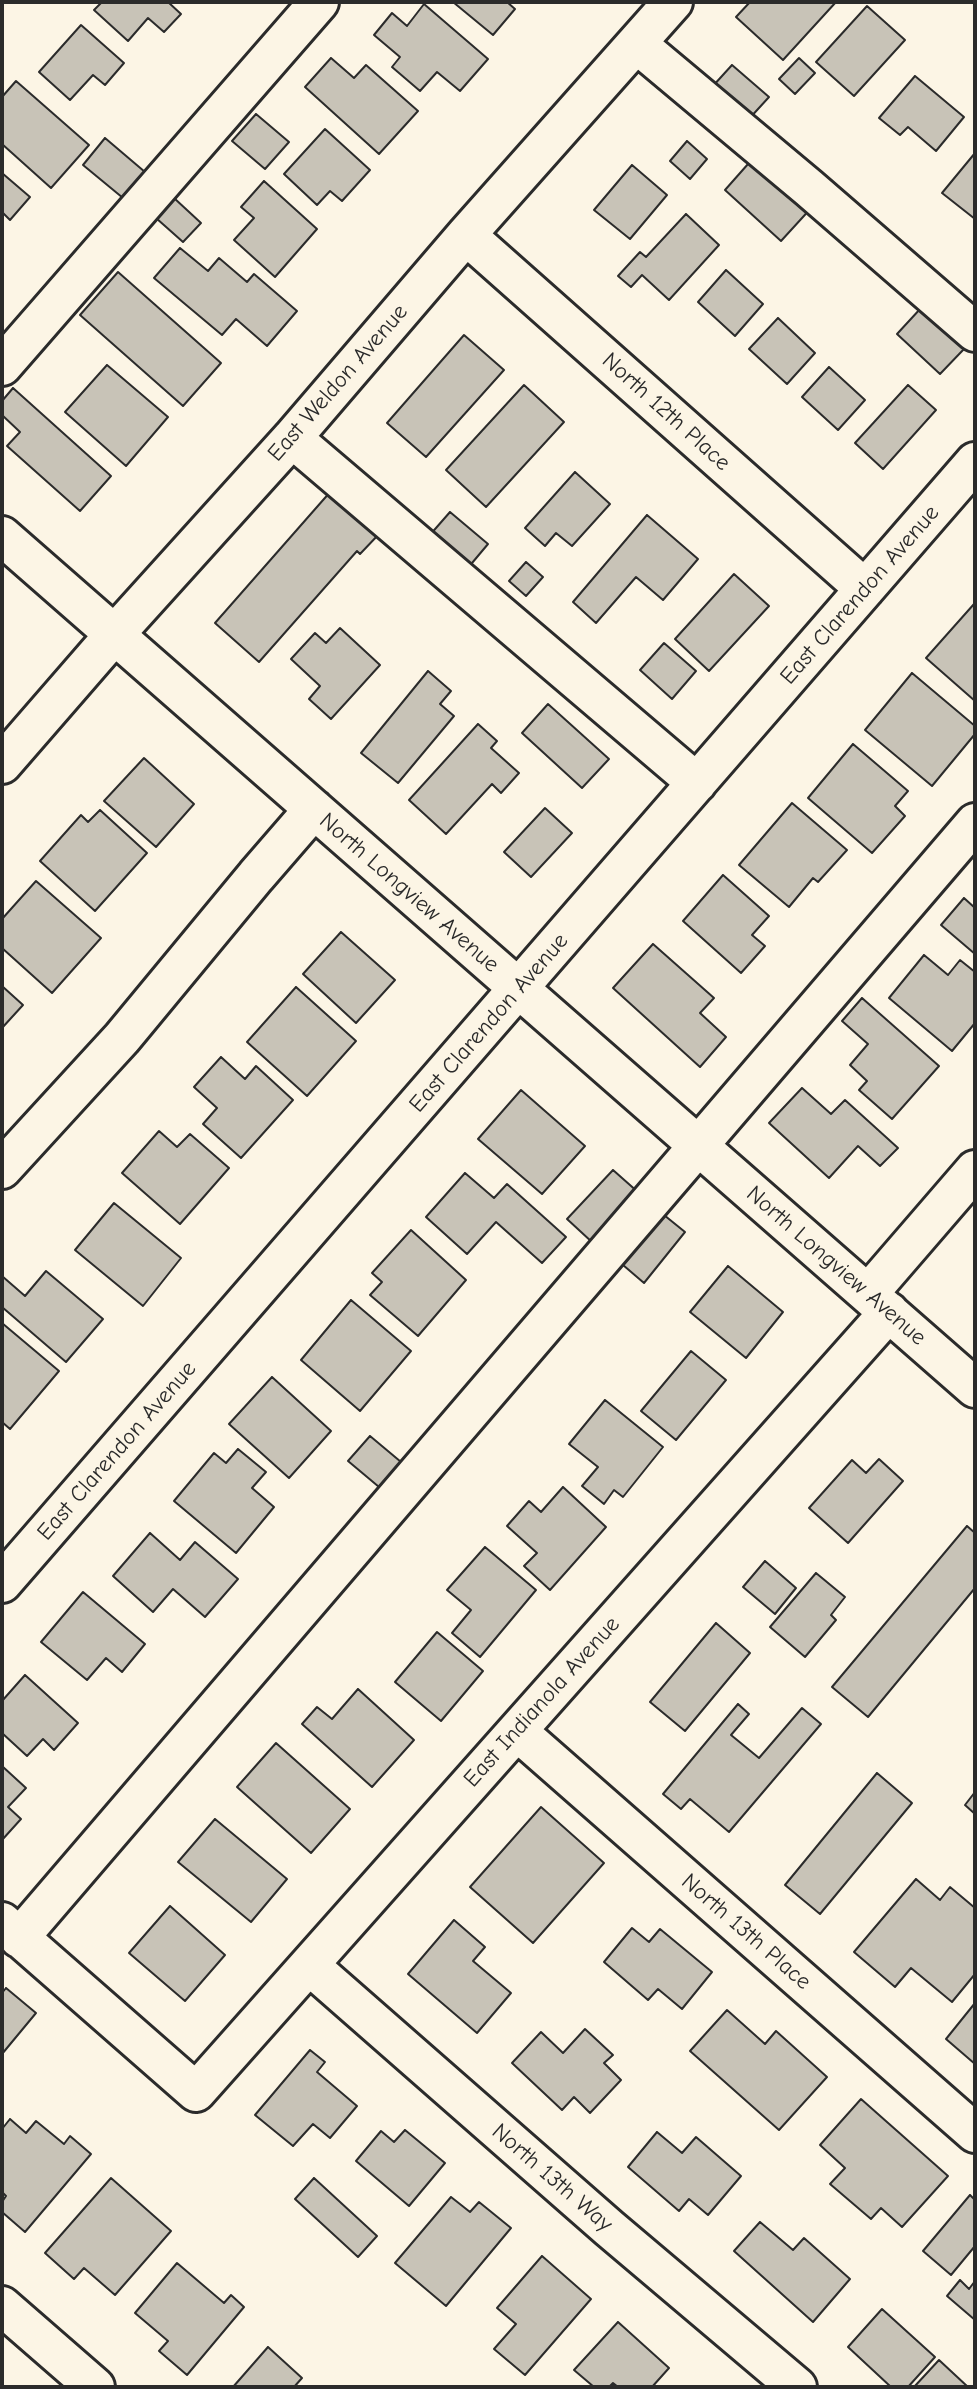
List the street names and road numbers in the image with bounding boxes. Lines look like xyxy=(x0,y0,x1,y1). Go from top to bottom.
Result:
street label: East Weldon Avenue xyxy=(262,299,414,467)
street label: North 12th Place xyxy=(596,347,736,477)
street label: East Clarendon Avenue xyxy=(775,500,945,690)
street label: North Longview Avenue xyxy=(314,807,504,979)
street label: East Clarendon Avenue xyxy=(404,928,574,1118)
street label: North Longview Avenue xyxy=(741,1180,931,1352)
street label: East Clarendon Avenue xyxy=(32,1356,202,1546)
street label: East Indianola Avenue xyxy=(458,1611,626,1793)
street label: North 13th Place xyxy=(676,1868,816,1996)
street label: North 13th Way xyxy=(486,2118,618,2238)

